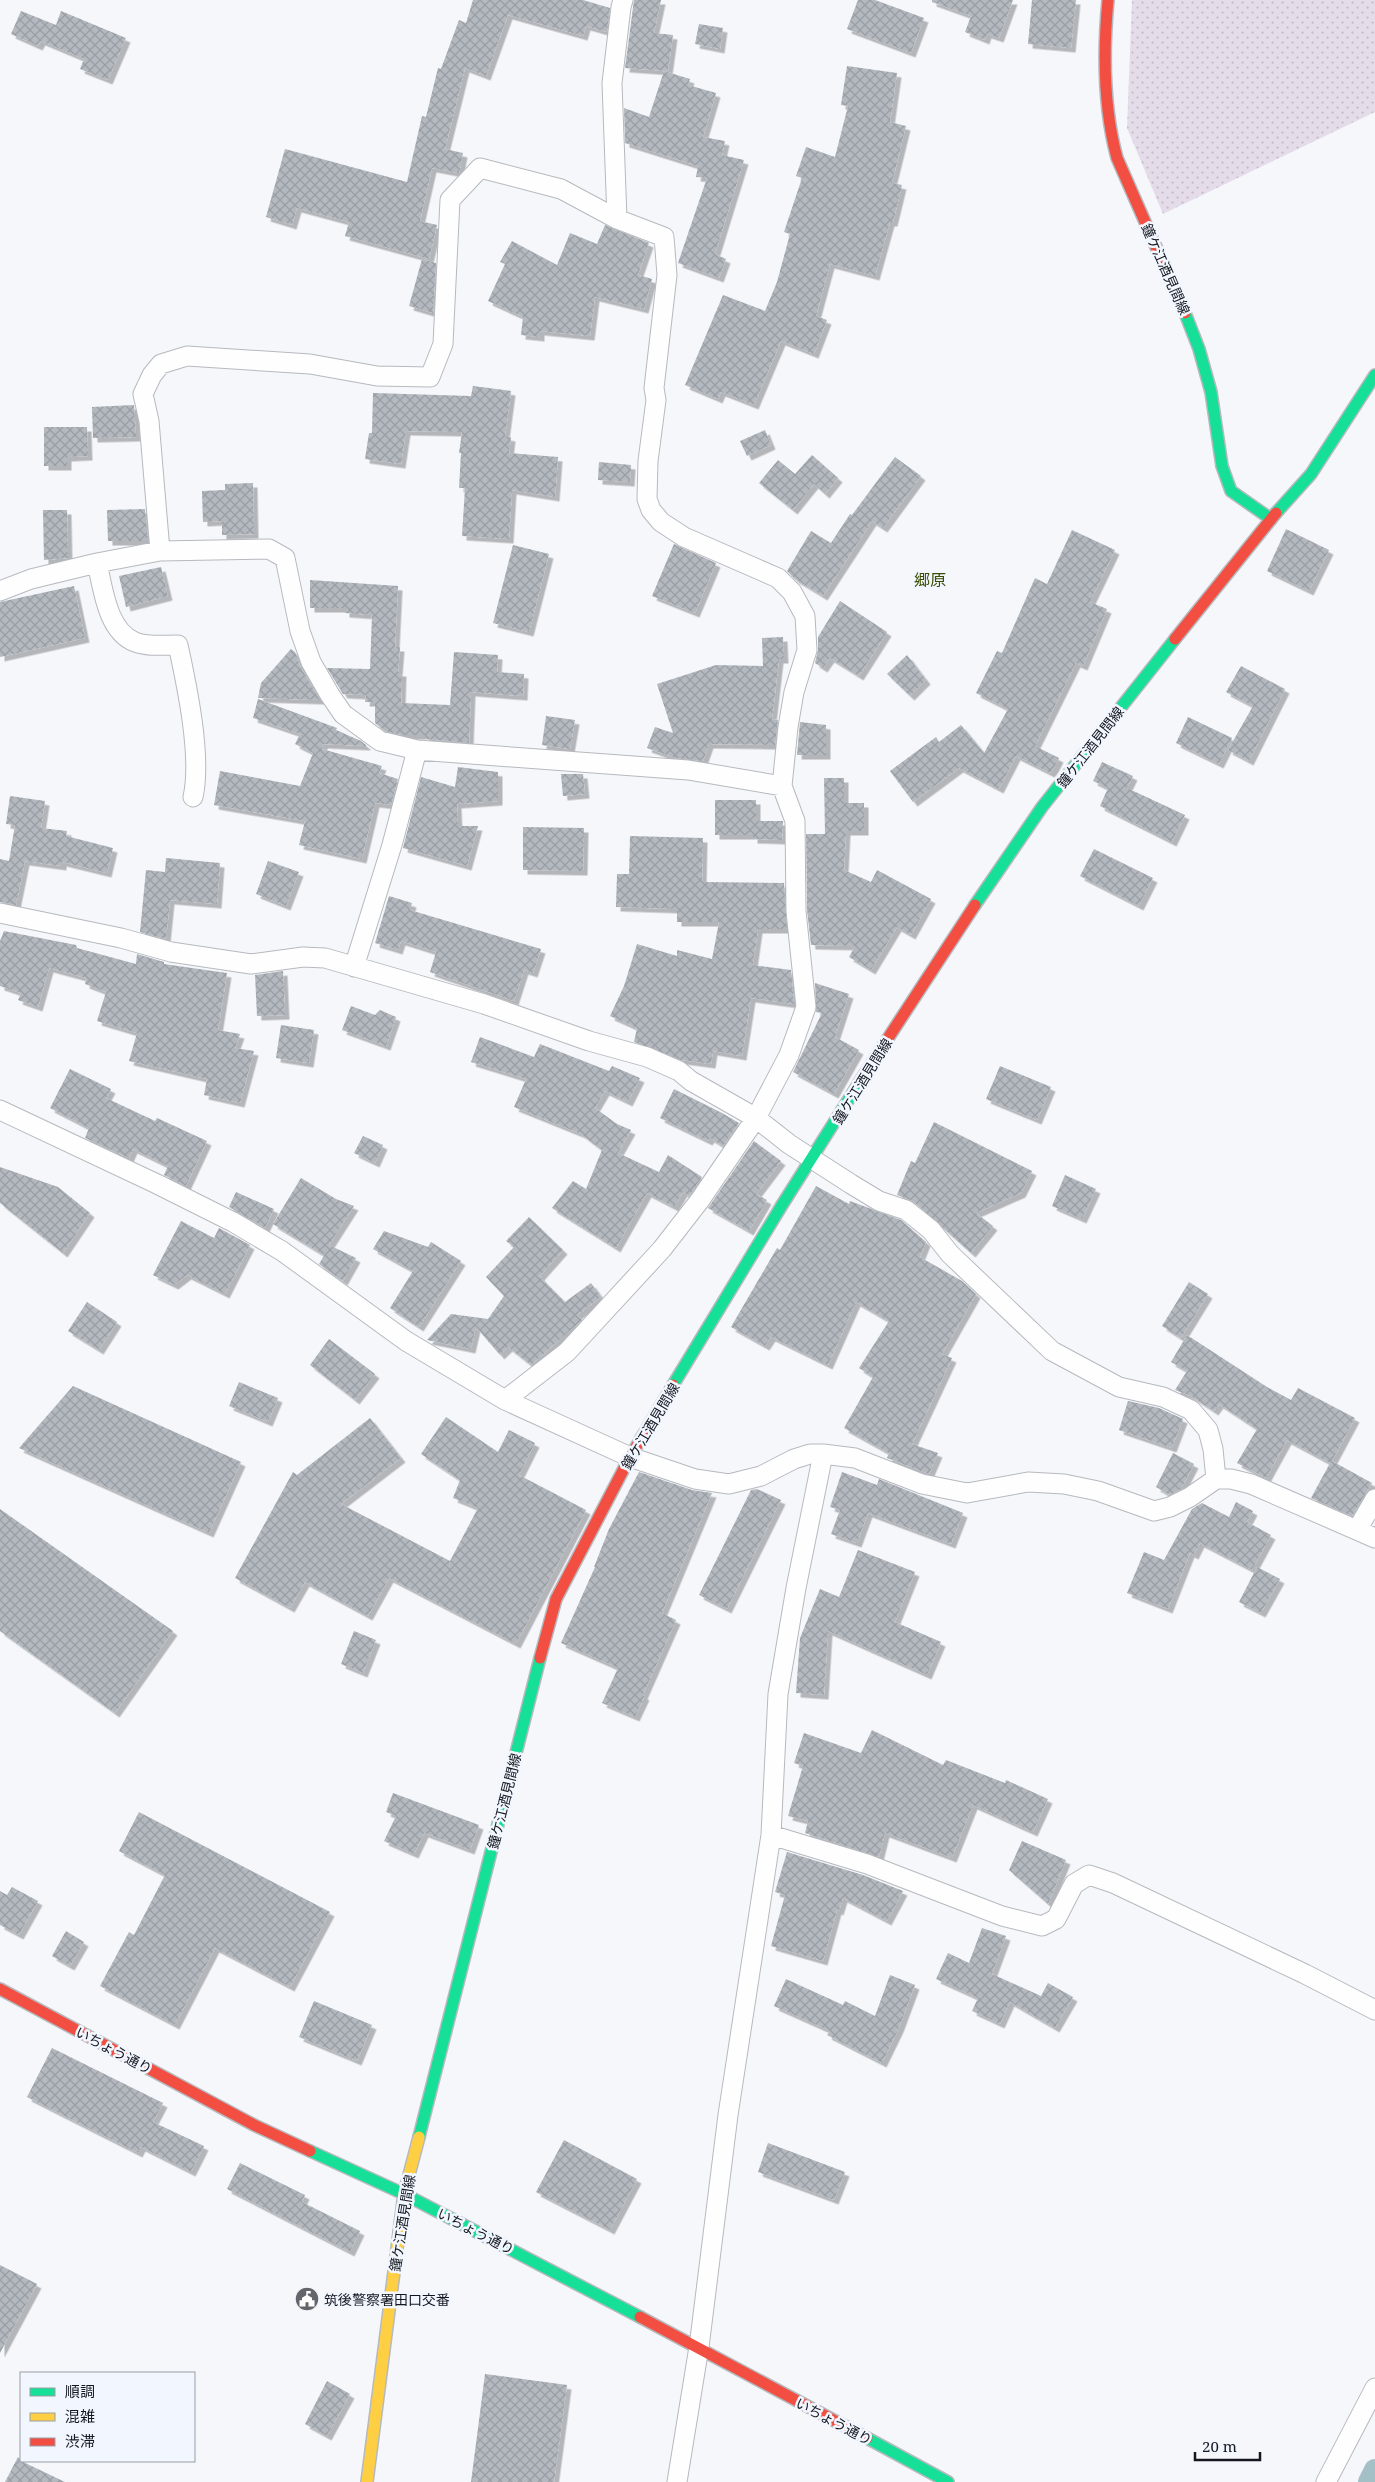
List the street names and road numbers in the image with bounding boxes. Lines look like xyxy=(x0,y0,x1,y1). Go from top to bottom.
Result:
street label: 鐘ケ江酒見間線 xyxy=(1137,220,1195,318)
street label: 鐘ケ江酒見間線 xyxy=(1052,703,1128,791)
street label: 鐘ケ江酒見間線 xyxy=(828,1034,896,1128)
street label: 鐘ケ江酒見間線 xyxy=(617,1379,683,1473)
street label: 鐘ケ江酒見間線 xyxy=(483,1751,525,1851)
street label: いちょう通り xyxy=(72,2022,156,2078)
street label: 鐘ケ江酒見間線 xyxy=(385,2173,419,2273)
street label: いちょう通り xyxy=(434,2203,518,2259)
street label: いちょう通り xyxy=(792,2393,876,2449)

